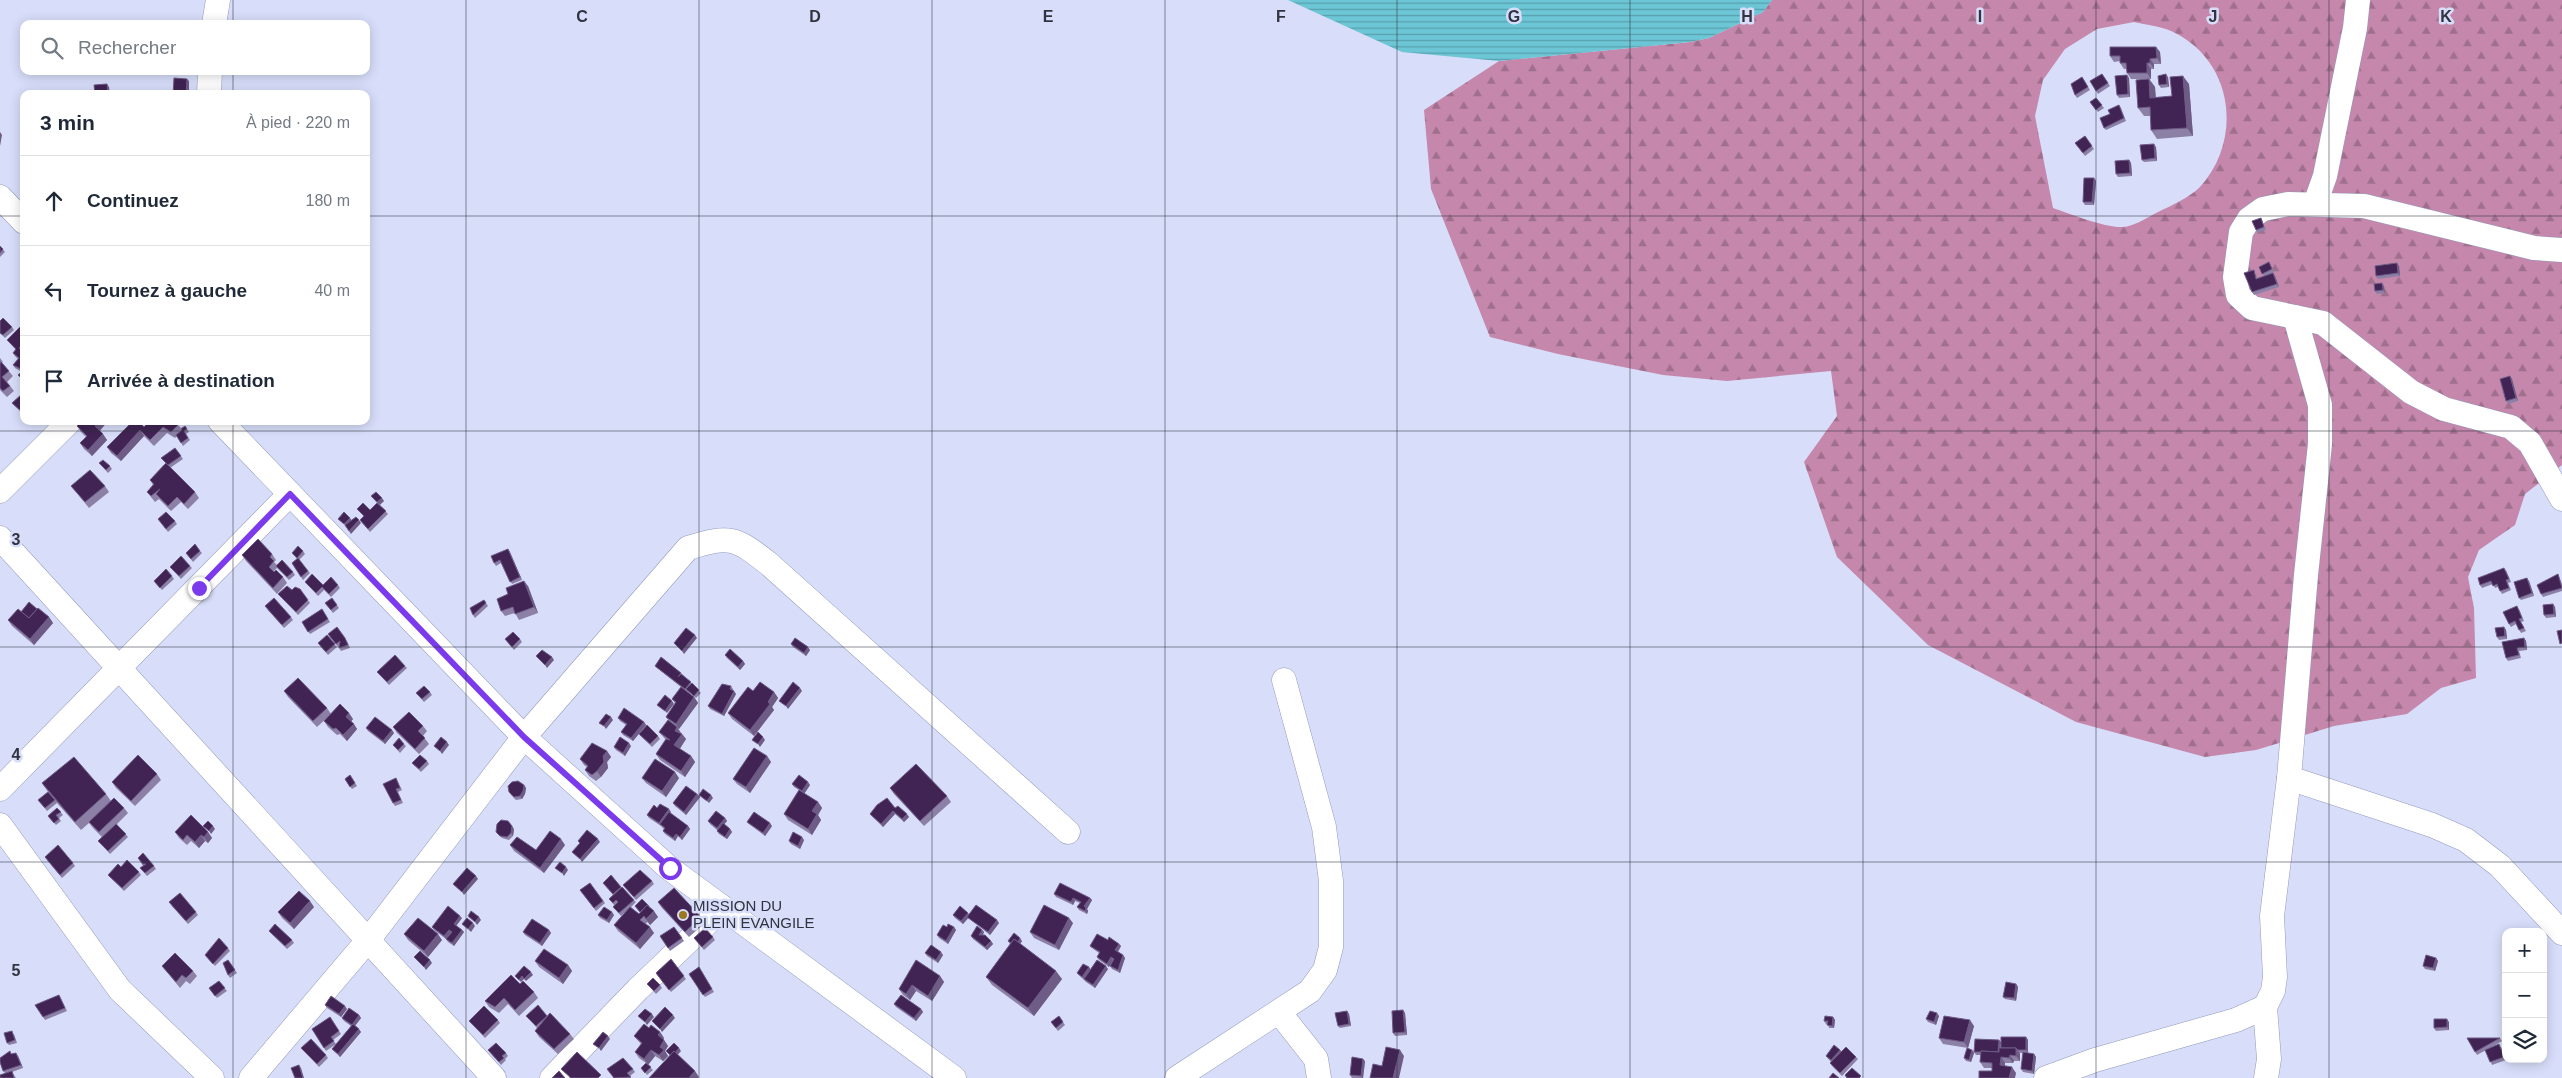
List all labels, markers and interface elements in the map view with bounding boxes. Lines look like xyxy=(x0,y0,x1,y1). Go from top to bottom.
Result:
text: C xyxy=(576,8,588,25)
text: D xyxy=(809,8,821,25)
text: E xyxy=(1043,8,1054,25)
text: F xyxy=(1276,8,1286,25)
text: G xyxy=(1508,8,1520,25)
text: H xyxy=(1741,8,1753,25)
text: I xyxy=(1978,8,1982,25)
text: J xyxy=(2209,8,2217,25)
text: K xyxy=(2440,8,2452,25)
search box xyxy=(20,20,370,75)
icon: search xyxy=(38,34,66,62)
text: Rechercher xyxy=(78,37,176,58)
text: 3 min xyxy=(40,111,95,134)
text: À pied · 220 m xyxy=(246,114,350,131)
icon: ahead xyxy=(40,187,68,215)
text: Continuez xyxy=(87,190,179,211)
text: 180 m xyxy=(306,192,350,209)
icon: left xyxy=(40,277,68,305)
text: Tournez à gauche xyxy=(87,280,247,301)
text: 40 m xyxy=(314,282,350,299)
icon: arrive xyxy=(40,367,68,395)
text: Arrivée à destination xyxy=(87,370,275,391)
text: 3 xyxy=(12,531,21,548)
route end xyxy=(188,577,211,600)
text: 4 xyxy=(12,746,21,763)
route start xyxy=(659,857,682,880)
place label: MISSION DU PLEIN EVANGILE xyxy=(693,897,814,931)
marker: MISSION DU PLEIN EVANGILE xyxy=(677,909,689,921)
map controls xyxy=(2502,928,2547,1063)
button: + xyxy=(2502,928,2547,973)
text: 5 xyxy=(12,962,21,979)
button: − xyxy=(2502,973,2547,1018)
button: layers xyxy=(2502,1018,2547,1063)

